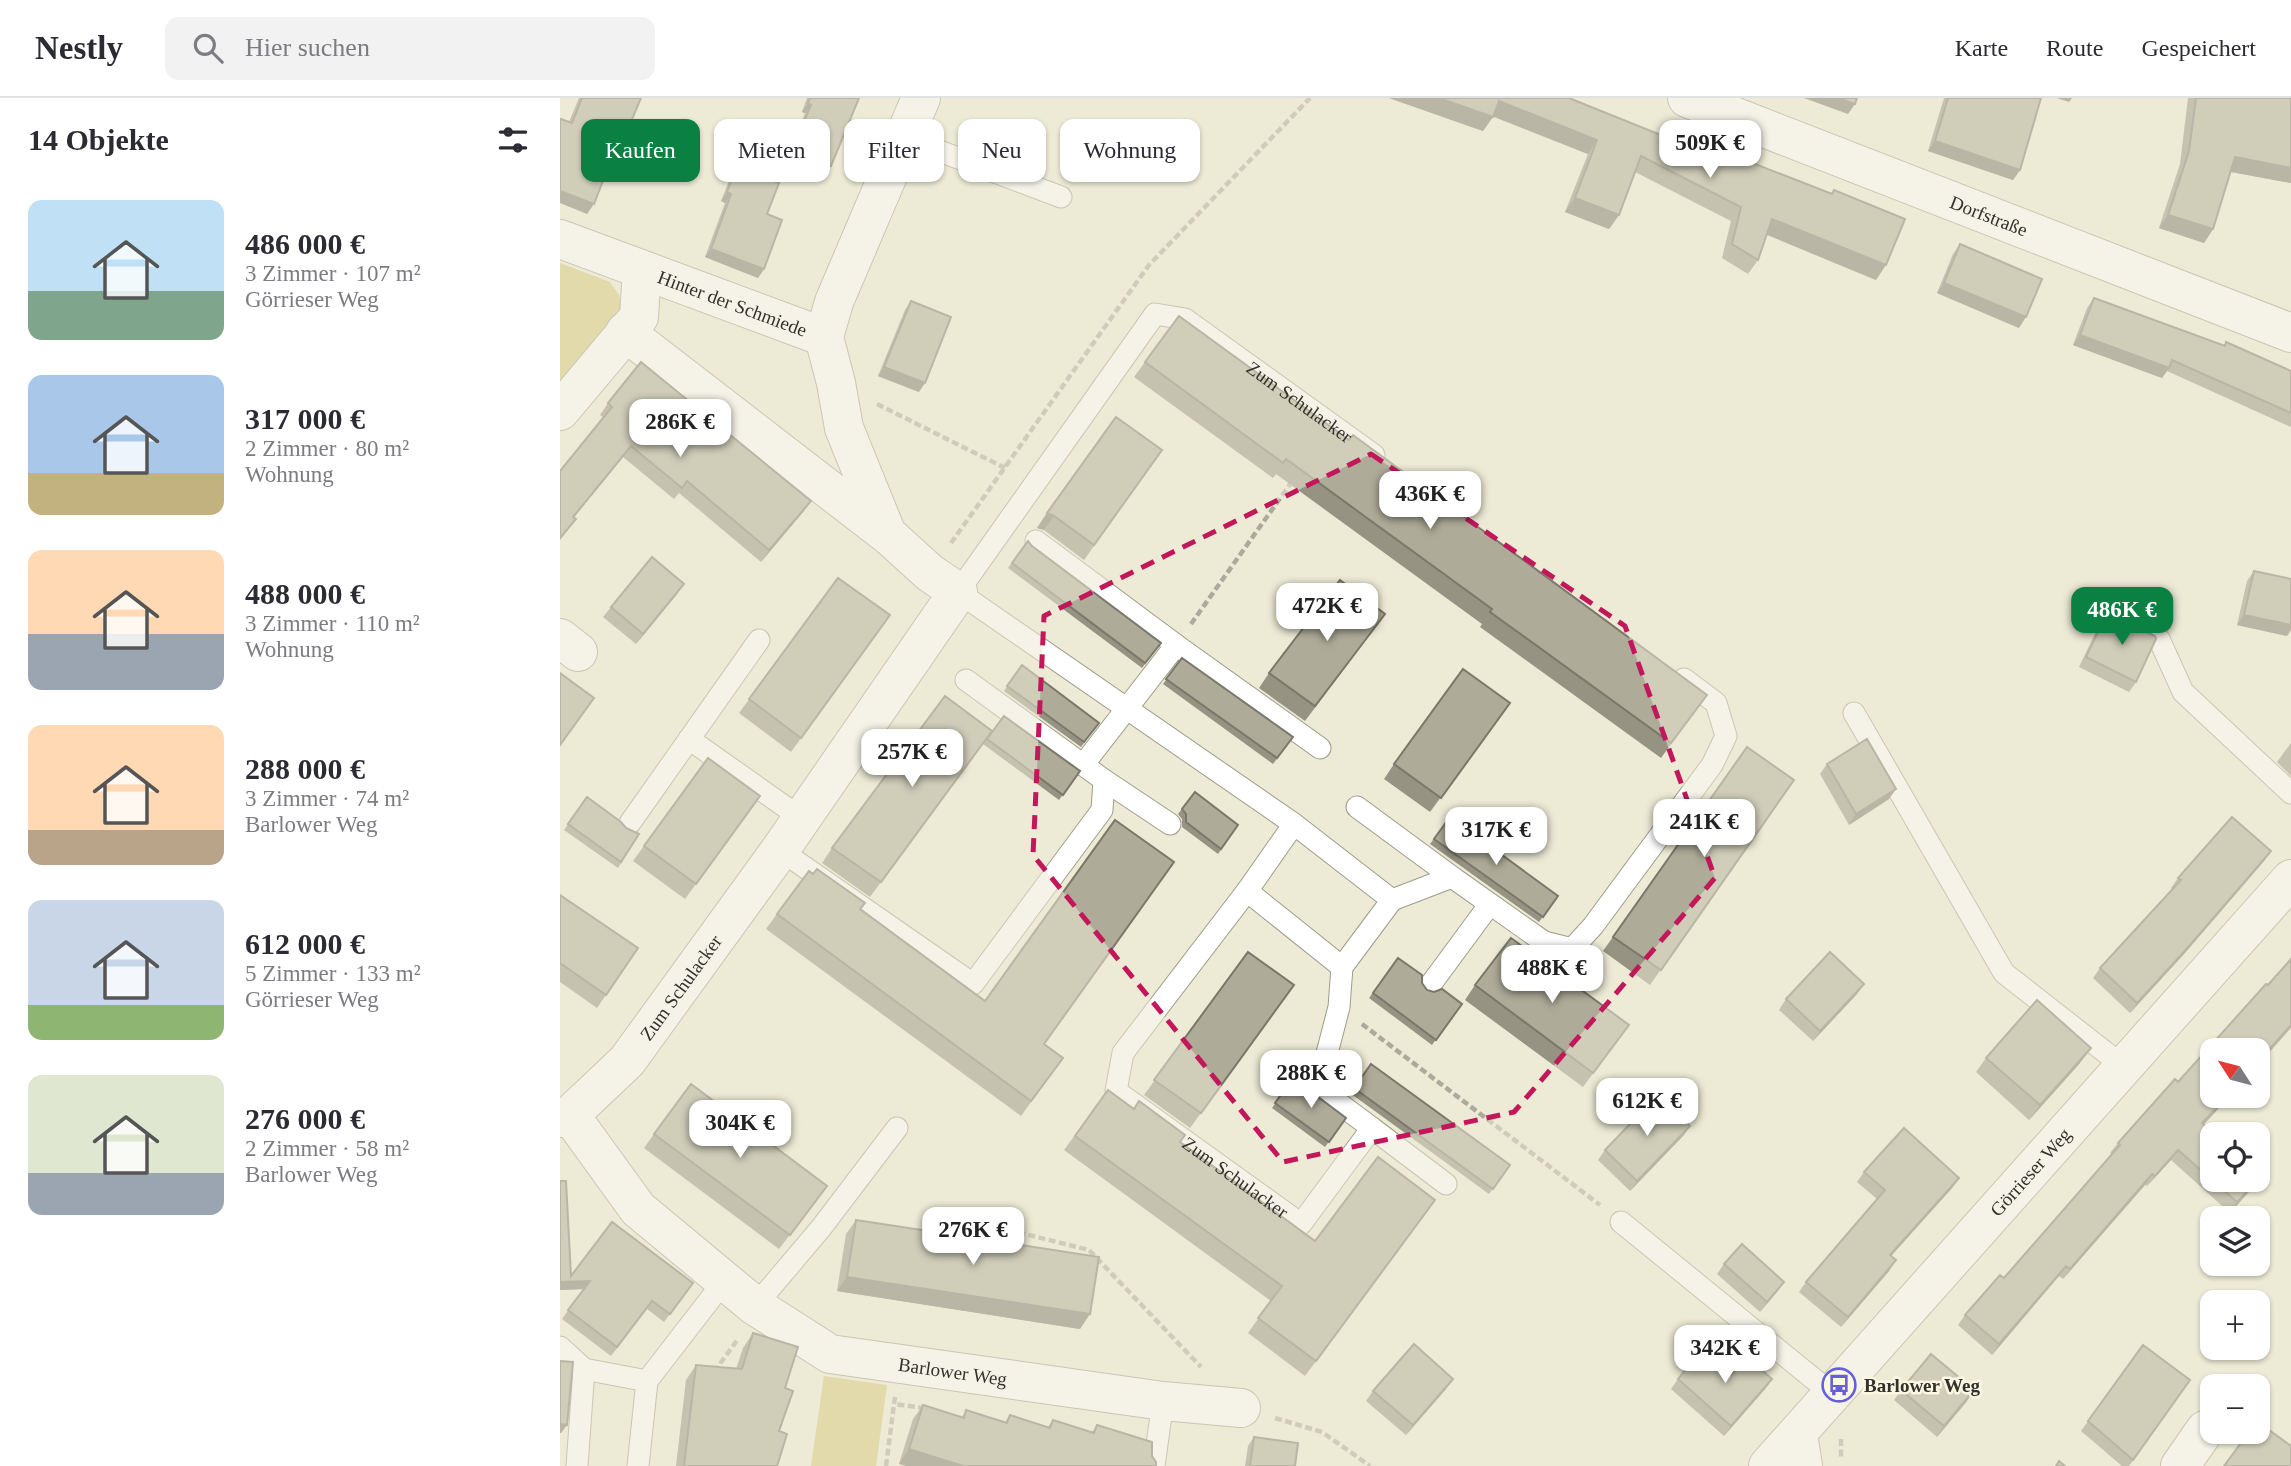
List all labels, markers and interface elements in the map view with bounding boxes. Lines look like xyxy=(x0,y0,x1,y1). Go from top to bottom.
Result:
search box xyxy=(165,17,655,80)
icon: search xyxy=(189,29,227,67)
text: Nestly xyxy=(35,30,123,66)
text: Hier suchen xyxy=(245,33,370,62)
text: Karte xyxy=(1955,35,2008,61)
text: Route xyxy=(2046,35,2103,61)
text: Gespeichert xyxy=(2141,35,2256,61)
chip: Kaufen xyxy=(581,119,700,182)
chip: Mieten xyxy=(714,119,830,182)
chip: Filter xyxy=(844,119,944,182)
chip: Neu xyxy=(958,119,1046,182)
chip: Wohnung xyxy=(1060,119,1200,182)
pin: 509K € xyxy=(1653,120,1767,180)
icon: filters xyxy=(494,121,532,159)
text: 14 Objekte xyxy=(28,123,169,156)
text: 509K € xyxy=(1675,130,1745,155)
street label: Dorfstraße xyxy=(1947,191,2031,240)
text: 486 000 € xyxy=(245,227,365,260)
icon: home xyxy=(84,228,168,312)
text: 3 Zimmer · 107 m² xyxy=(245,261,421,286)
street label: Hinter der Schmiede xyxy=(655,266,810,340)
text: Görrieser Weg xyxy=(245,287,379,312)
street label: Zum Schulacker xyxy=(1243,357,1357,447)
pin: 286K € xyxy=(623,400,737,459)
text: 317 000 € xyxy=(245,402,365,435)
icon: home xyxy=(84,403,168,487)
text: 286K € xyxy=(645,409,715,434)
text: 2 Zimmer · 80 m² xyxy=(245,436,409,461)
text: Wohnung xyxy=(245,462,334,487)
pin: 436K € xyxy=(1373,472,1487,531)
text: 436K € xyxy=(1395,481,1465,506)
text: 488 000 € xyxy=(245,577,365,610)
icon: home xyxy=(84,578,168,662)
pin: 472K € xyxy=(1270,584,1384,643)
pin: 486K € xyxy=(2065,588,2179,647)
text: 472K € xyxy=(1292,593,1362,618)
text: 486K € xyxy=(2087,597,2157,622)
text: 3 Zimmer · 110 m² xyxy=(245,611,420,636)
text: Wohnung xyxy=(245,637,334,662)
pin: 257K € xyxy=(855,730,969,789)
text: 257K € xyxy=(877,739,947,764)
text: 288 000 € xyxy=(245,752,365,785)
icon: home xyxy=(84,753,168,837)
text: 3 Zimmer · 74 m² xyxy=(245,786,409,811)
pin: 241K € xyxy=(1647,800,1761,859)
pin: 317K € xyxy=(1439,808,1553,867)
text: 241K € xyxy=(1669,809,1739,834)
text: Barlower Weg xyxy=(245,812,378,837)
text: 317K € xyxy=(1461,817,1531,842)
text: 612 000 € xyxy=(245,927,365,960)
icon: home xyxy=(84,928,168,1012)
street label: Zum Schulacker xyxy=(635,930,726,1044)
pin: 488K € xyxy=(1495,946,1609,1005)
text: 488K € xyxy=(1517,955,1587,980)
text: 5 Zimmer · 133 m² xyxy=(245,961,421,986)
text: Görrieser Weg xyxy=(245,987,379,1012)
north arrow xyxy=(2200,1038,2270,1108)
map controls xyxy=(2200,1038,2270,1444)
pin: 288K € xyxy=(1254,1051,1368,1110)
text: 288K € xyxy=(1276,1060,1346,1085)
pin: 612K € xyxy=(1590,1079,1704,1138)
text: 612K € xyxy=(1612,1088,1682,1113)
pin: 304K € xyxy=(683,1100,797,1160)
text: 276 000 € xyxy=(245,1102,365,1135)
icon: home xyxy=(84,1103,168,1187)
text: 304K € xyxy=(705,1110,775,1135)
button: locate xyxy=(2200,1122,2270,1192)
street label: Görrieser Weg xyxy=(1985,1123,2075,1220)
street label: Zum Schulacker xyxy=(1179,1132,1293,1222)
text: 2 Zimmer · 58 m² xyxy=(245,1136,409,1161)
text: Barlower Weg xyxy=(245,1162,378,1187)
button: layers xyxy=(2200,1206,2270,1276)
pin: 276K € xyxy=(916,1208,1030,1267)
text: 276K € xyxy=(938,1217,1008,1242)
button: + xyxy=(2200,1290,2270,1360)
pin: 342K € xyxy=(1668,1326,1782,1385)
text: 342K € xyxy=(1690,1335,1760,1360)
street label: Barlower Weg xyxy=(897,1353,1009,1389)
bus stop icon: Barlower Weg xyxy=(1820,1366,1858,1404)
button: − xyxy=(2200,1374,2270,1444)
place label: Barlower Weg xyxy=(1864,1375,1980,1396)

